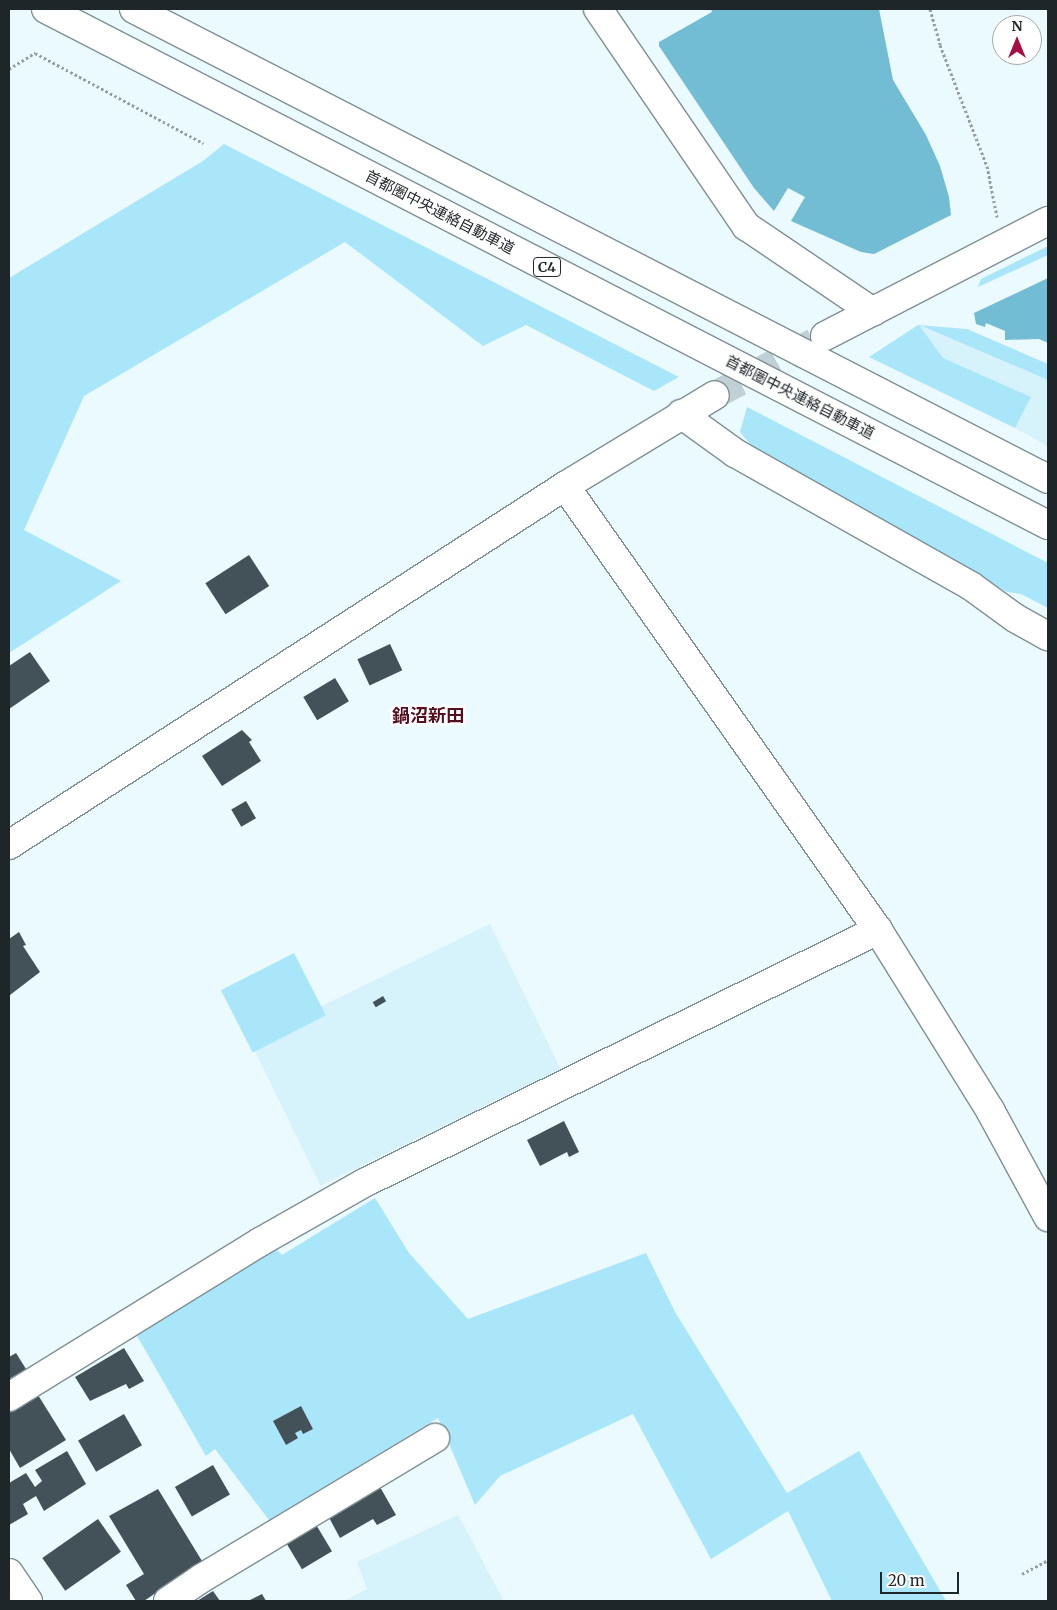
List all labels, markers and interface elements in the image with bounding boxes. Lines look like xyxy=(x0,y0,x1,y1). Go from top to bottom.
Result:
north arrow xyxy=(992,15,1042,65)
text: N xyxy=(1011,17,1023,35)
street label: 首都圏中央連絡自動車道 xyxy=(362,167,518,257)
road number: C4 xyxy=(532,256,562,278)
street label: 首都圏中央連絡自動車道 xyxy=(722,352,878,442)
district label: 鍋沼新田 xyxy=(392,705,464,727)
scale bar xyxy=(882,1562,961,1594)
text: 20 m xyxy=(888,1571,925,1590)

